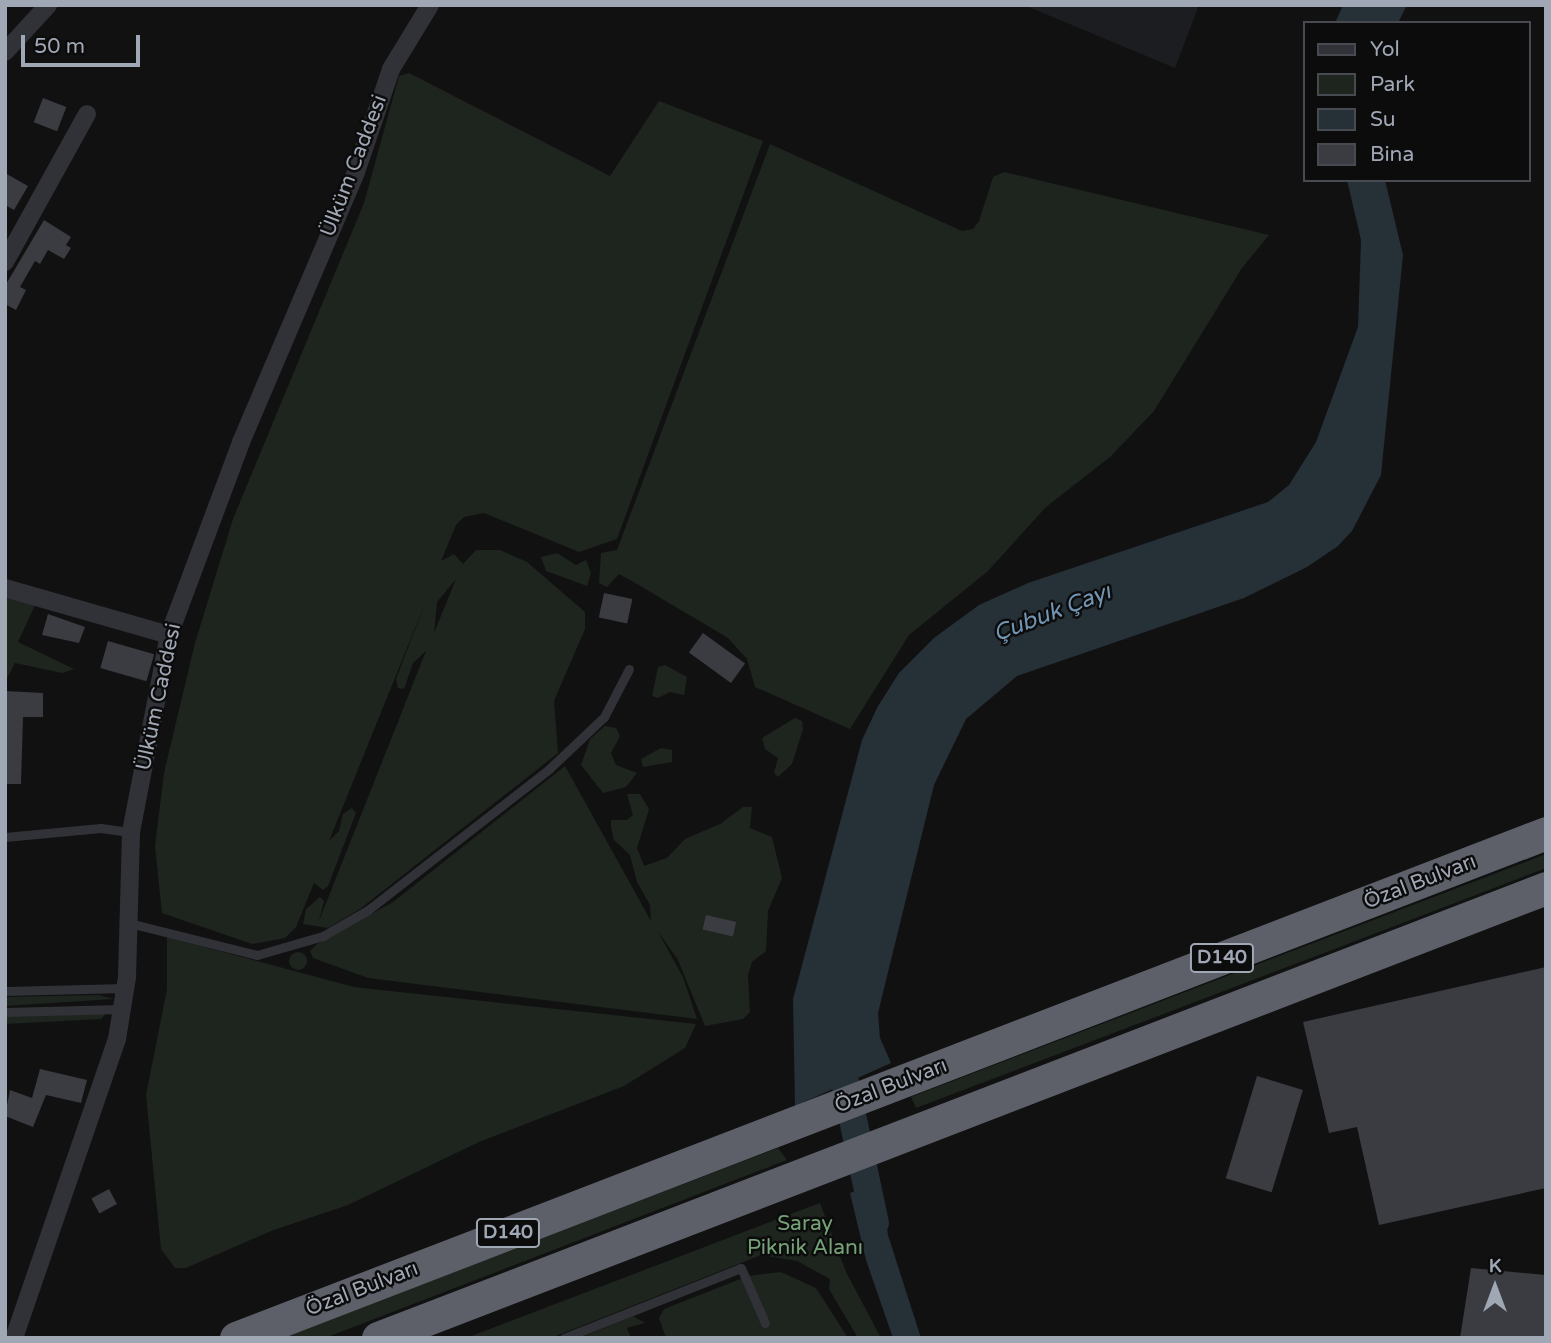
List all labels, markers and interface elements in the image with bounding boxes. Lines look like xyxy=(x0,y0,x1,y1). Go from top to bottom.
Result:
scale bar xyxy=(24,21,144,65)
legend xyxy=(1302,21,1530,182)
text: 50 m xyxy=(34,34,85,59)
text: Yol xyxy=(1370,37,1400,62)
text: Park xyxy=(1370,72,1415,97)
street label: Ülküm Caddesi xyxy=(315,91,393,241)
text: Su xyxy=(1370,107,1396,132)
text: Bina xyxy=(1370,142,1414,167)
water label: Çubuk Çayı xyxy=(989,578,1115,648)
street label: Ülküm Caddesi xyxy=(131,621,187,773)
street label: Özal Bulvarı xyxy=(1360,849,1480,915)
road number: D140 xyxy=(1189,942,1255,974)
street label: Özal Bulvarı xyxy=(831,1053,951,1119)
park label: Saray Piknik Alanı xyxy=(747,1211,863,1261)
road number: D140 xyxy=(475,1218,541,1248)
north arrow xyxy=(1460,1252,1530,1322)
text: K xyxy=(1489,1255,1501,1277)
street label: Özal Bulvarı xyxy=(302,1256,422,1322)

